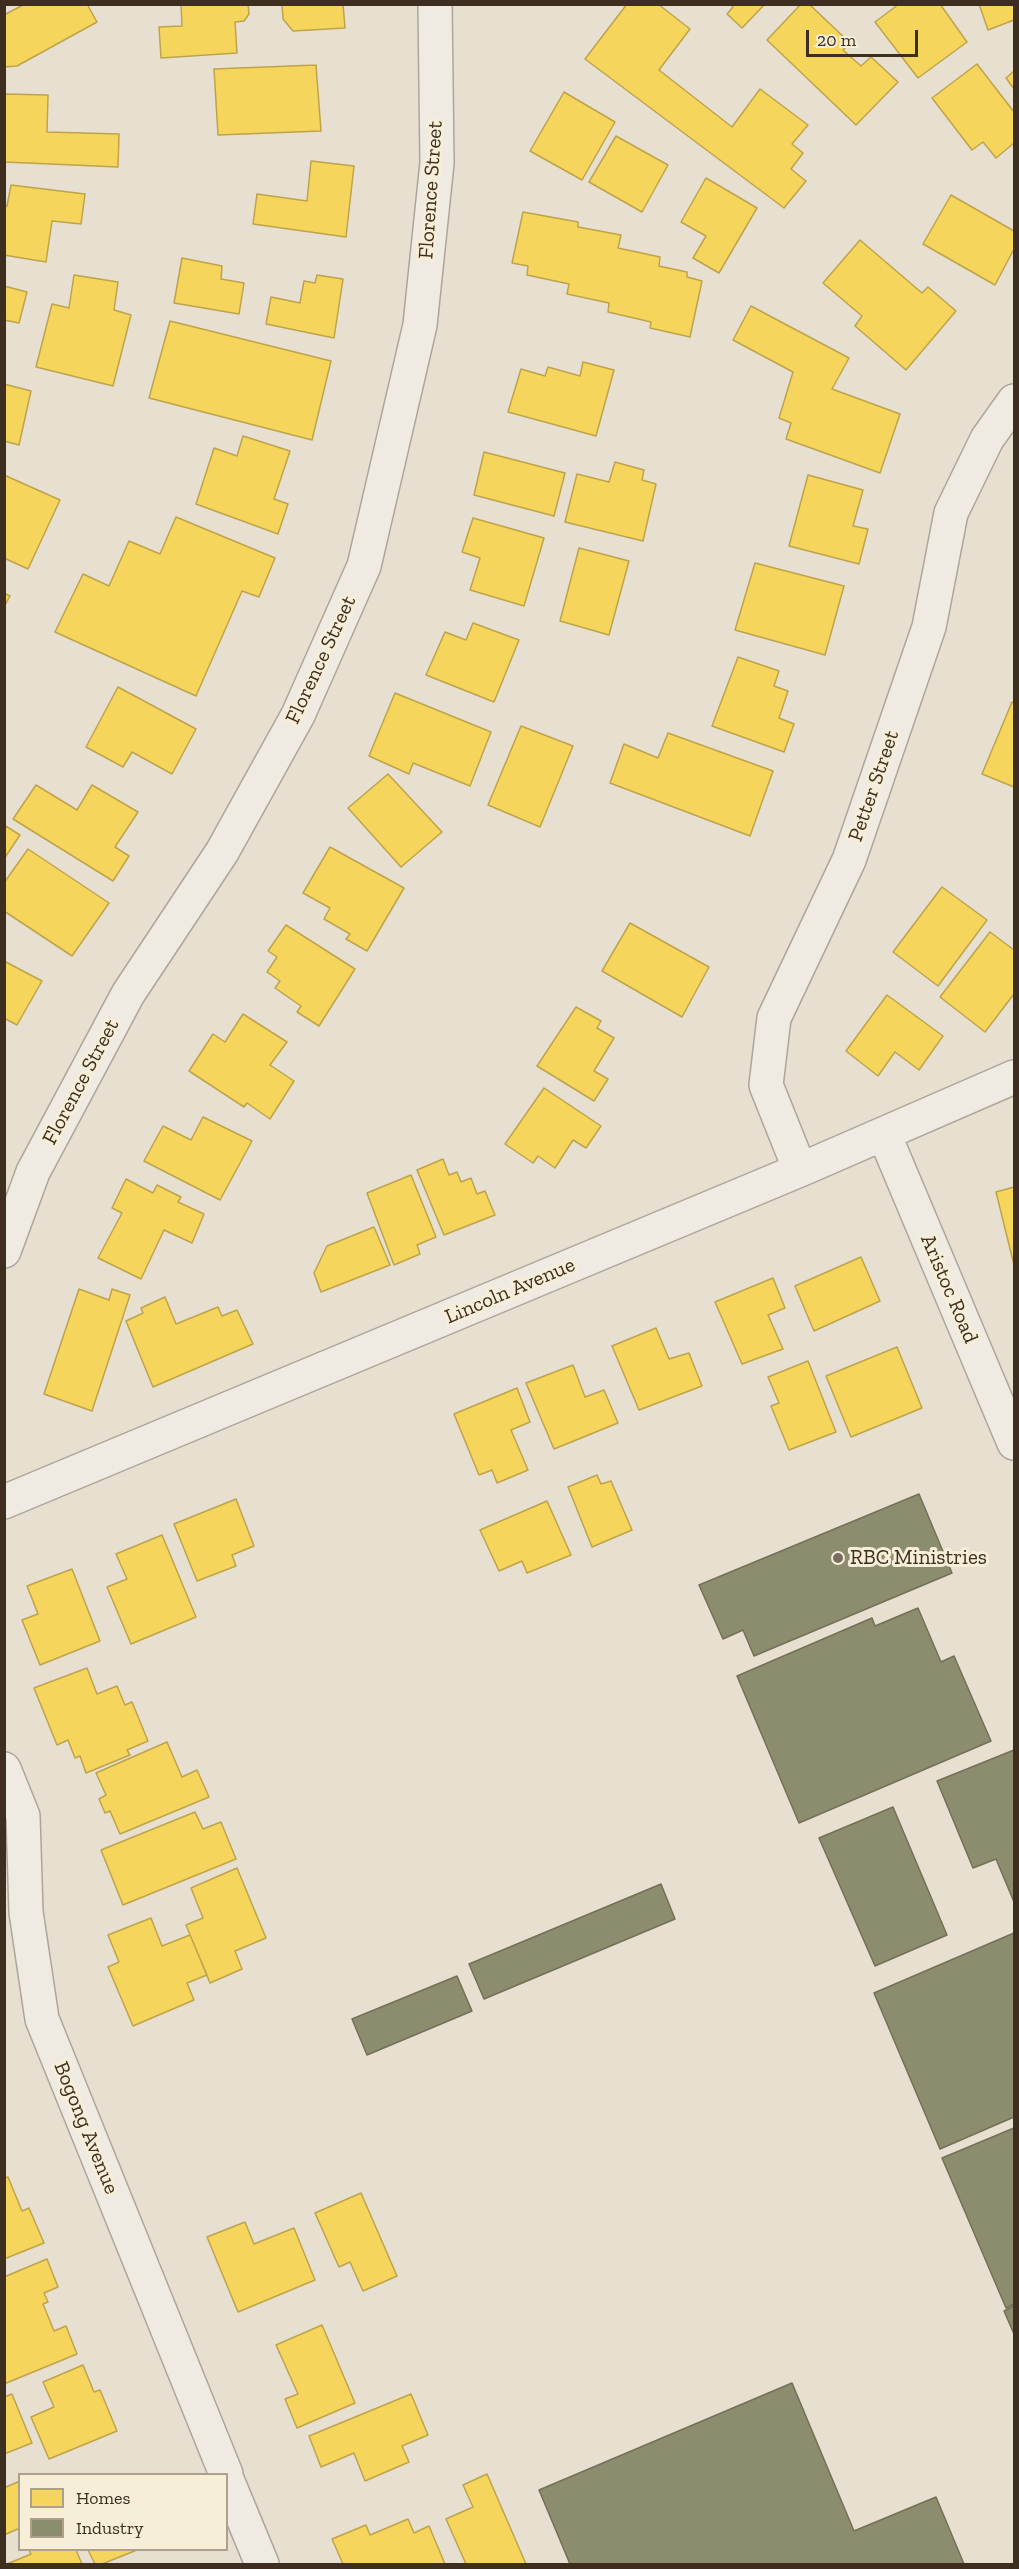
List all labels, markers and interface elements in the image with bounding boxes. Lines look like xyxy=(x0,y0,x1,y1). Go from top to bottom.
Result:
scale bar xyxy=(809,18,922,56)
text: 20 m xyxy=(817,29,856,51)
street label: Florence Street xyxy=(414,120,448,260)
street label: Florence Street xyxy=(280,592,362,728)
street label: Petter Street xyxy=(843,727,905,845)
street label: Florence Street xyxy=(37,1015,125,1149)
street label: Aristoc Road xyxy=(915,1231,983,1347)
street label: Lincoln Avenue xyxy=(441,1252,579,1330)
place label: RBC Ministries xyxy=(850,1545,987,1571)
marker: RBC Ministries xyxy=(831,1551,845,1565)
street label: Bogong Avenue xyxy=(48,2058,124,2198)
legend xyxy=(18,2473,228,2551)
text: Homes xyxy=(76,2487,130,2509)
text: Industry xyxy=(76,2517,143,2539)

